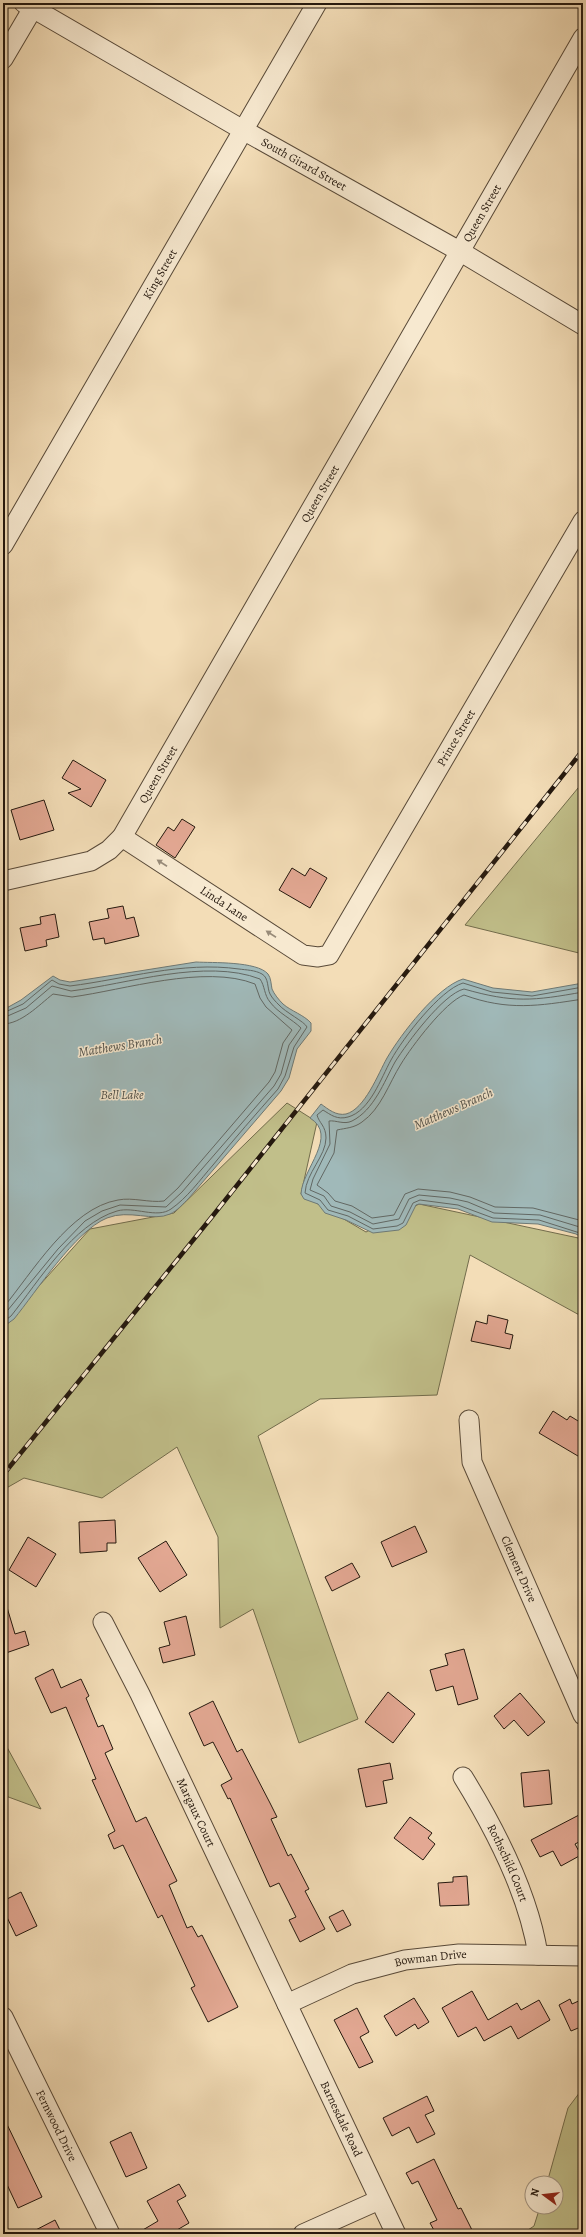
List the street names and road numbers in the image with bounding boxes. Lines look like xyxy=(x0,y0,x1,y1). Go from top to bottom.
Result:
street label: South Girard Street xyxy=(258,134,350,194)
street label: Queen Street xyxy=(459,181,505,245)
street label: King Street xyxy=(139,246,181,302)
street label: Queen Street xyxy=(297,462,343,526)
street label: Prince Street xyxy=(433,706,479,769)
street label: Queen Street xyxy=(135,743,181,806)
street label: Linda Lane xyxy=(197,882,251,925)
street label: Clement Drive xyxy=(497,1533,541,1605)
street label: Margaux Court xyxy=(173,1775,219,1850)
street label: Rothschild Court xyxy=(483,1821,532,1904)
street label: Bowman Drive xyxy=(392,1946,467,1971)
street label: Barnesdale Road xyxy=(317,2078,366,2160)
street label: Fernwood Drive xyxy=(32,2087,81,2164)

